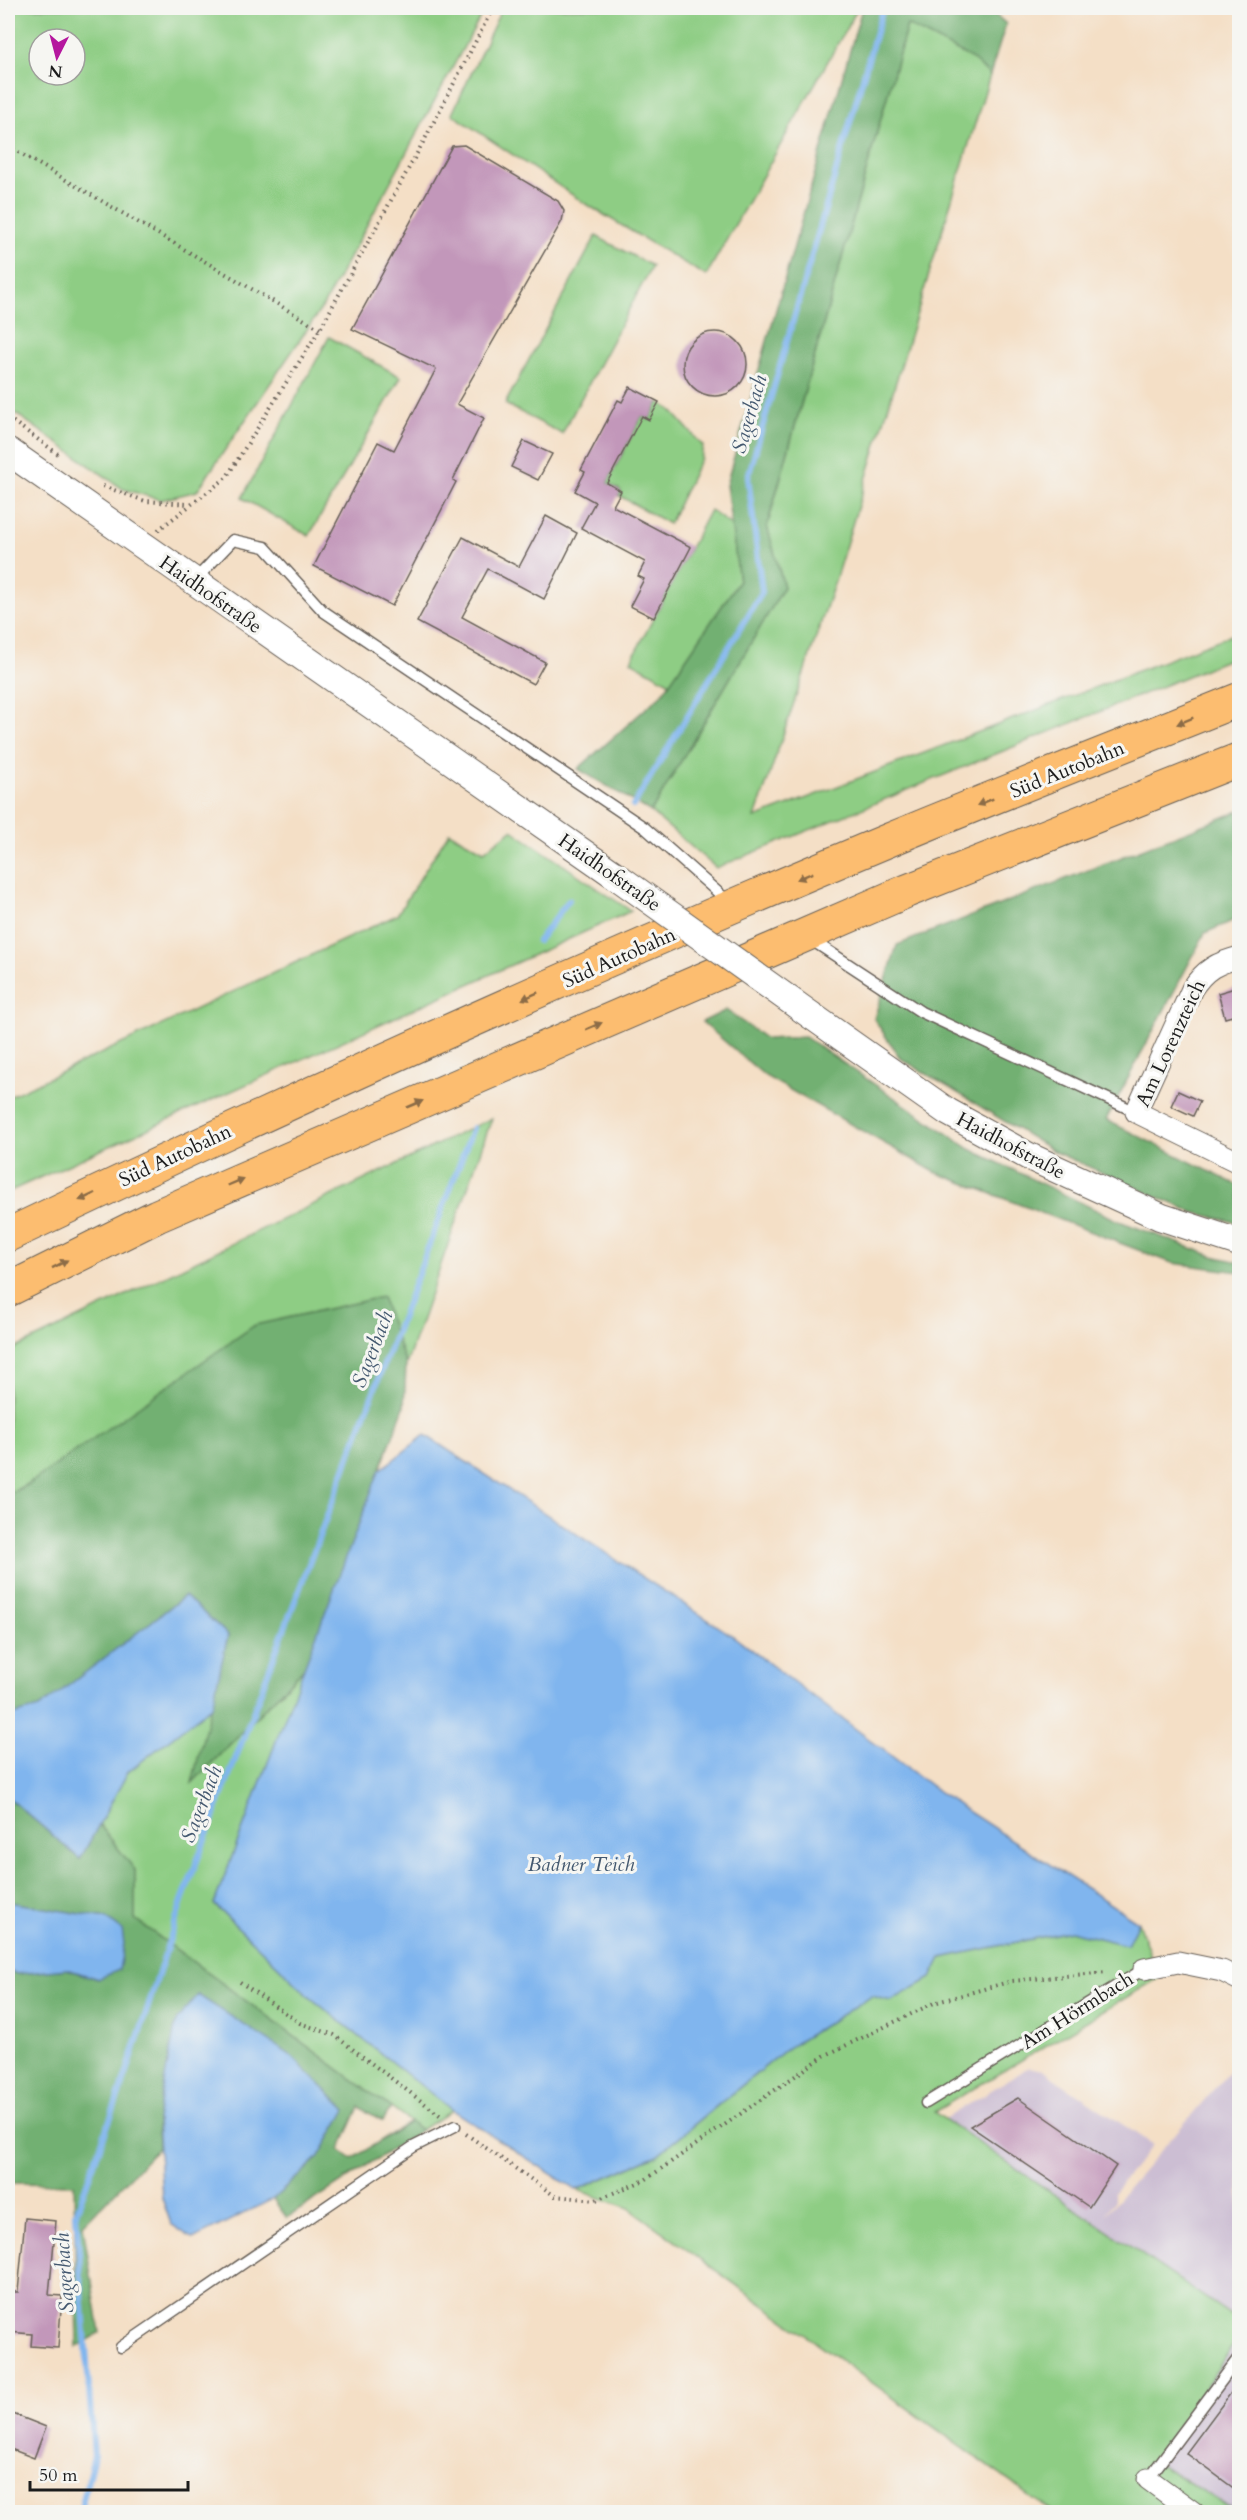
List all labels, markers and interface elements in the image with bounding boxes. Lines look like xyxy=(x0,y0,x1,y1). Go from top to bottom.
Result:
north arrow xyxy=(27,27,87,87)
text: N xyxy=(47,59,64,83)
water label: Sagerbach xyxy=(724,372,774,457)
street label: Haidhofstraße xyxy=(154,549,267,640)
one-way arrow xyxy=(1176,717,1194,726)
street label: Süd Autobahn xyxy=(1006,734,1129,805)
one-way arrow xyxy=(976,797,994,807)
street label: Haidhofstraße xyxy=(553,827,666,918)
one-way arrow xyxy=(795,871,813,881)
street label: Süd Autobahn xyxy=(558,920,681,994)
street label: Am Lorenzteich xyxy=(1129,975,1212,1111)
one-way arrow xyxy=(520,991,538,1001)
one-way arrow xyxy=(586,1022,603,1031)
one-way arrow xyxy=(407,1099,425,1109)
street label: Haidhofstraße xyxy=(952,1105,1070,1185)
street label: Süd Autobahn xyxy=(115,1117,236,1193)
one-way arrow xyxy=(228,1177,245,1186)
one-way arrow xyxy=(78,1193,95,1202)
one-way arrow xyxy=(51,1260,68,1269)
water label: Sagerbach xyxy=(345,1307,400,1392)
water label: Sagerbach xyxy=(174,1762,229,1847)
water label: Badner Teich xyxy=(527,1850,635,1879)
street label: Am Hörmbach xyxy=(1016,1965,1139,2056)
water label: Sagerbach xyxy=(47,2232,82,2314)
scale bar xyxy=(30,2454,188,2492)
text: 50 m xyxy=(39,2463,78,2488)

